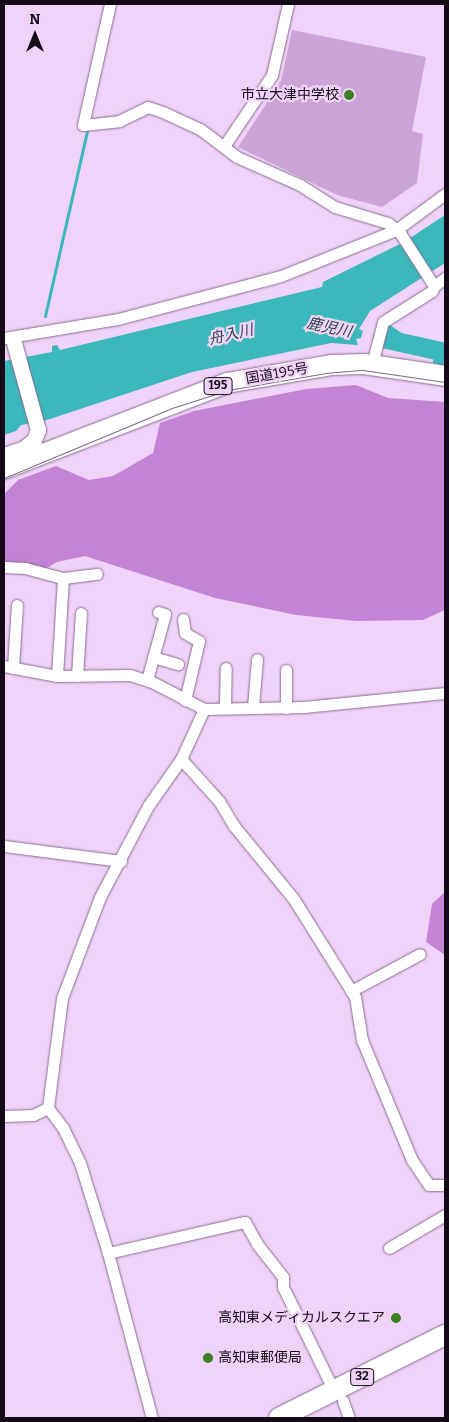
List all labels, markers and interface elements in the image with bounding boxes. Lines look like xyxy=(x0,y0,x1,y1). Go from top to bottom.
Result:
north arrow xyxy=(10,10,60,60)
text: N xyxy=(30,11,40,28)
place label: 市立大津中学校 xyxy=(241,87,339,103)
marker: 市立大津中学校 xyxy=(343,89,355,101)
water label: 鹿児川 xyxy=(305,315,353,341)
water label: 舟入川 xyxy=(207,321,255,349)
street label: 国道195号 xyxy=(244,360,310,388)
road number: 195 xyxy=(203,376,233,396)
place label: 高知東メディカルスクエア xyxy=(217,1310,385,1326)
marker: 高知東メディカルスクエア xyxy=(389,1311,403,1325)
place label: 高知東郵便局 xyxy=(218,1350,302,1366)
marker: 高知東郵便局 xyxy=(202,1352,214,1364)
road number: 32 xyxy=(350,1368,374,1386)

